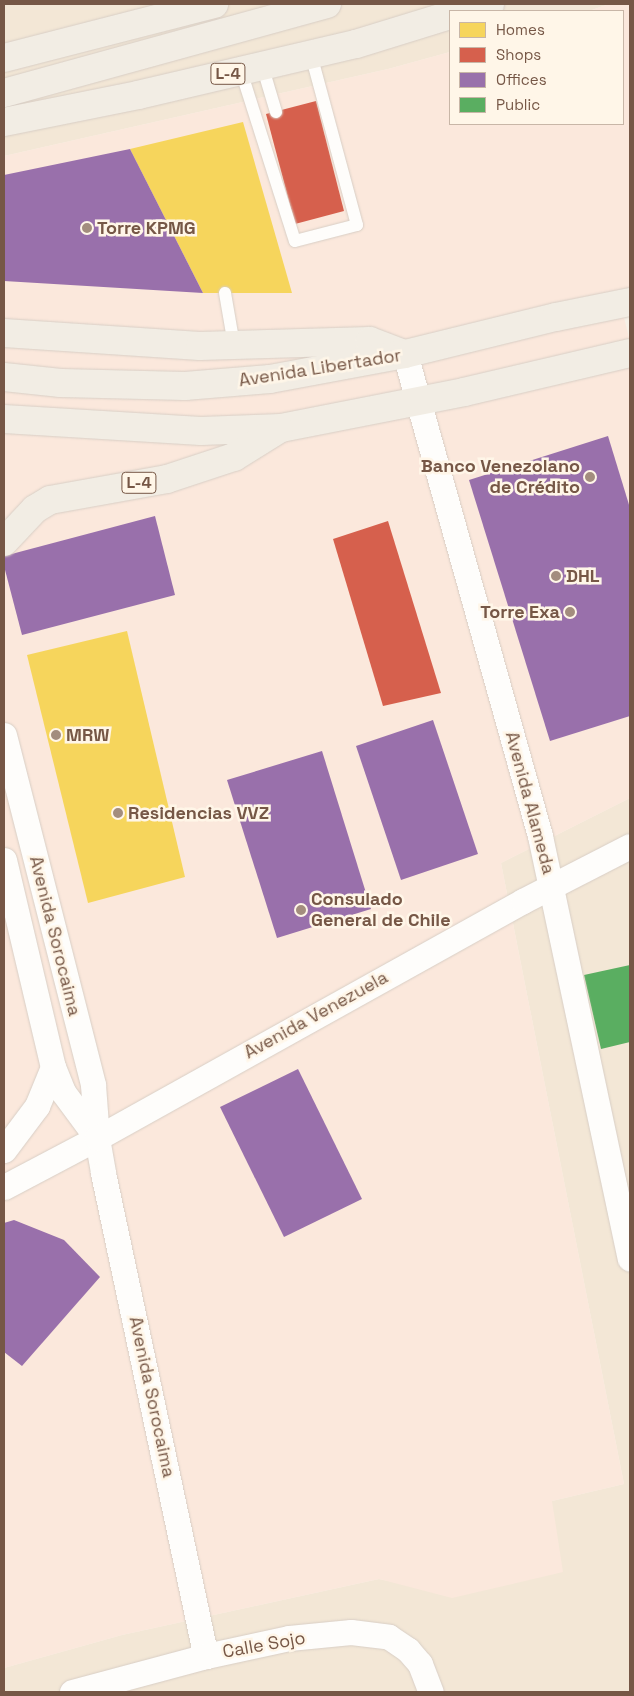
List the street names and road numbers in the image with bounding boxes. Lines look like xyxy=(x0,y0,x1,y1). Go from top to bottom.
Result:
road number: L-4 xyxy=(209,61,247,88)
street label: Avenida Libertador xyxy=(237,344,403,392)
road number: L-4 xyxy=(120,469,158,496)
street label: Avenida Alameda xyxy=(501,729,559,877)
street label: Avenida Sorocaima xyxy=(25,854,85,1018)
street label: Avenida Venezuela xyxy=(240,966,392,1064)
street label: Avenida Sorocaima xyxy=(124,1314,180,1480)
street label: Calle Sojo xyxy=(221,1627,307,1663)

